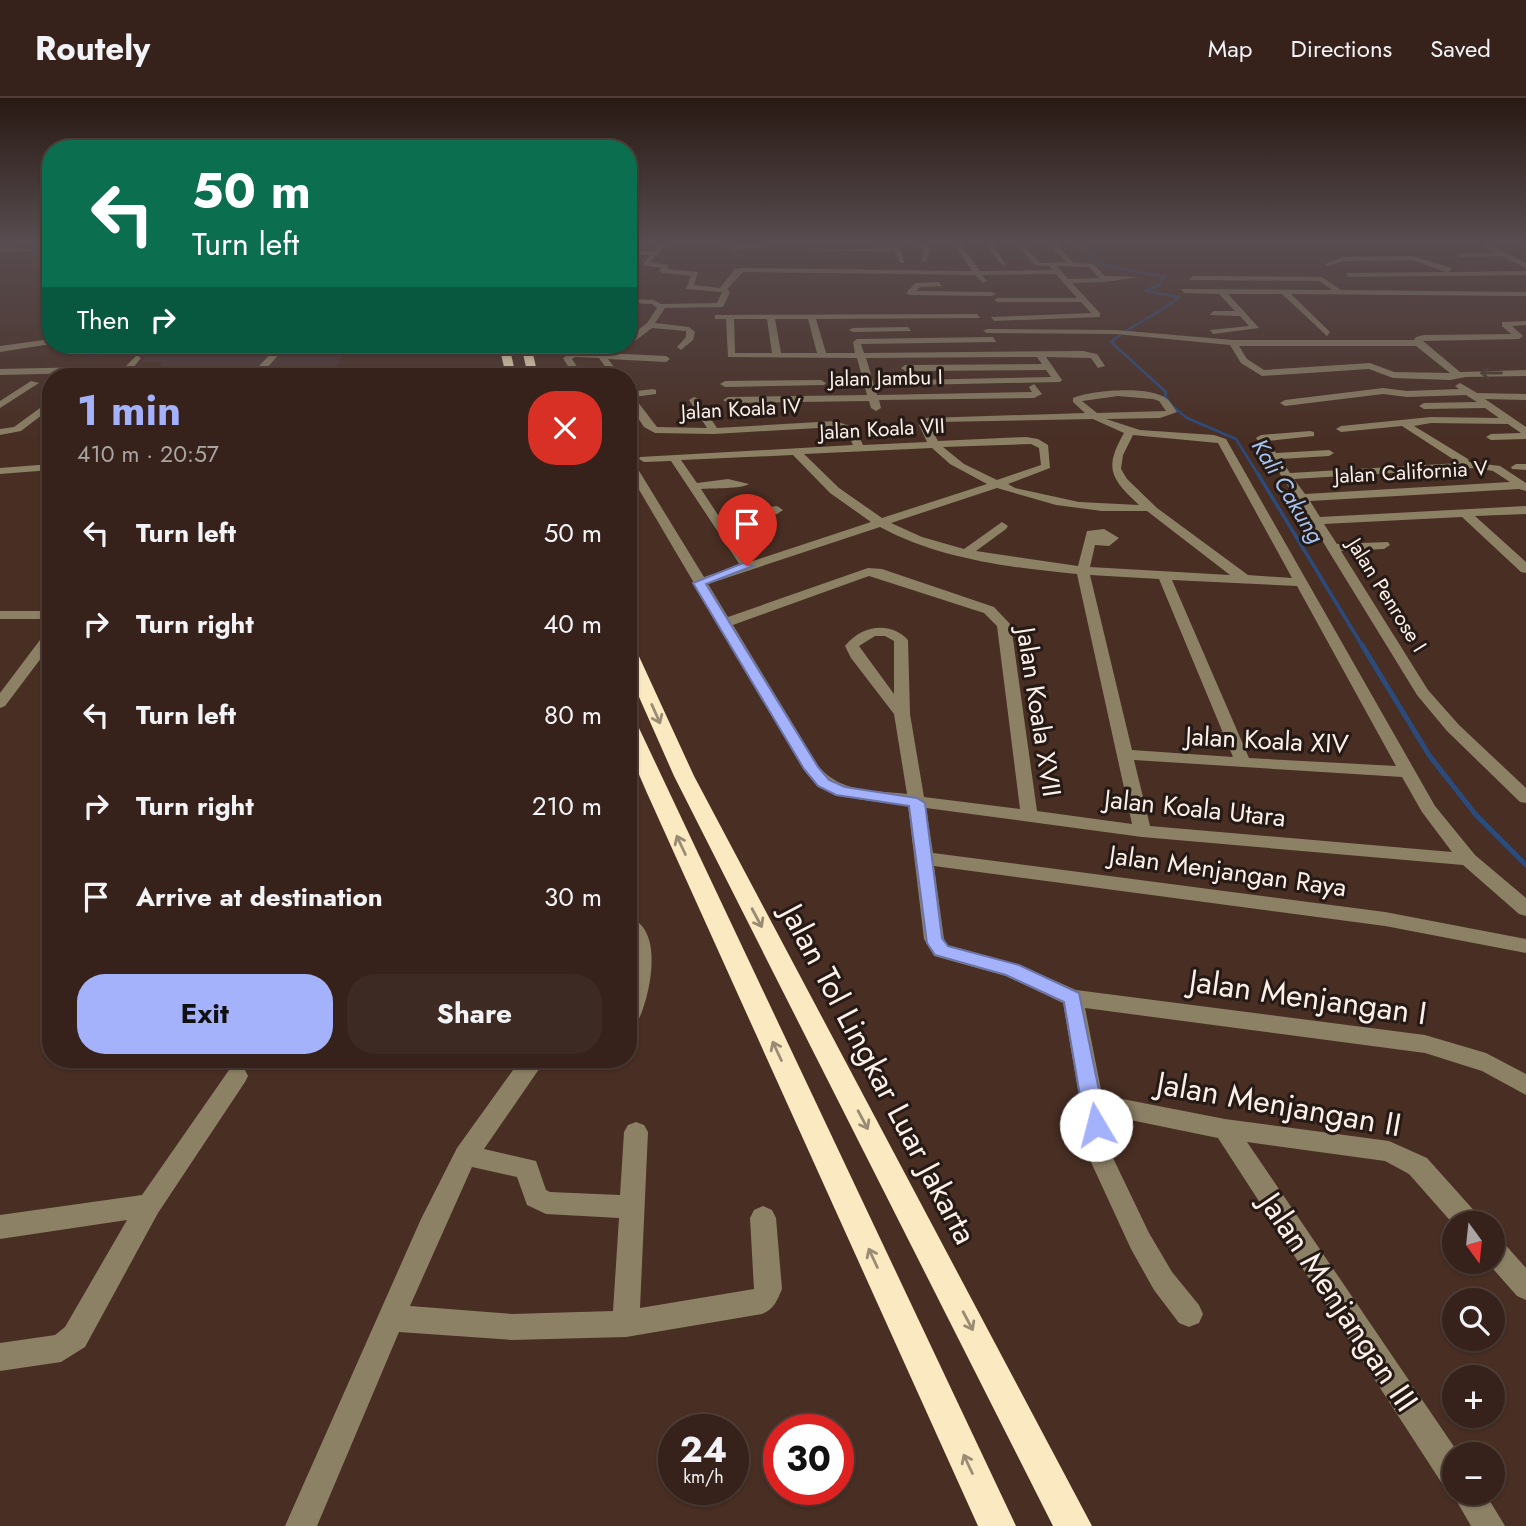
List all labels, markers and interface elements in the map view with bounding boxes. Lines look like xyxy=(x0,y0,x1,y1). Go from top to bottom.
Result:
text: Routely xyxy=(35,25,150,72)
text: Map xyxy=(1208,31,1253,66)
text: Directions xyxy=(1291,31,1392,66)
text: Saved xyxy=(1430,31,1491,66)
text: 50 m xyxy=(192,156,311,226)
icon: left xyxy=(77,168,168,259)
text: Turn left xyxy=(192,221,299,267)
text: Then xyxy=(77,301,130,339)
icon: right xyxy=(144,301,182,339)
street label: Jalan Jambu I xyxy=(826,362,943,394)
one-way arrow xyxy=(1480,366,1503,380)
text: 1 min xyxy=(77,380,181,441)
button: close xyxy=(528,391,602,465)
street label: Jalan Koala IV xyxy=(677,391,802,427)
street label: Jalan Koala VII xyxy=(816,411,945,447)
water label: Kali Cakung xyxy=(1243,432,1333,550)
text: 410 m · 20:57 xyxy=(77,437,219,471)
street label: Jalan California V xyxy=(1331,453,1489,491)
pin xyxy=(717,494,777,566)
icon: arrive xyxy=(728,505,766,543)
icon: left xyxy=(77,514,115,552)
text: Turn left xyxy=(136,514,236,552)
text: 50 m xyxy=(544,514,602,552)
street label: Jalan Penrose I xyxy=(1338,530,1434,658)
icon: right xyxy=(77,605,115,643)
text: Turn right xyxy=(136,605,254,643)
text: 40 m xyxy=(543,605,602,643)
street label: Jalan Koala XVII xyxy=(1006,622,1071,799)
icon: left xyxy=(77,696,115,734)
text: Turn left xyxy=(136,696,236,734)
text: 80 m xyxy=(544,696,602,734)
one-way arrow xyxy=(650,703,663,725)
street label: Jalan Koala XIV xyxy=(1181,717,1350,763)
street label: Jalan Koala Utara xyxy=(1100,779,1288,836)
icon: right xyxy=(77,787,115,825)
text: Turn right xyxy=(136,787,254,825)
text: 210 m xyxy=(532,787,602,825)
one-way arrow xyxy=(674,835,687,856)
street label: Jalan Menjangan Raya xyxy=(1104,835,1349,906)
icon: arrive xyxy=(77,878,115,916)
text: Arrive at destination xyxy=(136,878,383,916)
text: 30 m xyxy=(544,878,602,916)
street label: Jalan Tol Lingkar Luar Jakarta xyxy=(768,892,988,1252)
one-way arrow xyxy=(751,907,765,928)
street label: Jalan Menjangan I xyxy=(1182,957,1430,1036)
button: Exit xyxy=(77,974,333,1054)
button: Share xyxy=(347,974,602,1054)
one-way arrow xyxy=(770,1041,783,1063)
street label: Jalan Menjangan II xyxy=(1149,1059,1405,1148)
position arrow xyxy=(1059,1088,1133,1162)
one-way arrow xyxy=(856,1109,870,1129)
street label: Jalan Menjangan III xyxy=(1246,1180,1429,1421)
north arrow xyxy=(1442,1211,1505,1274)
map controls xyxy=(1442,1211,1505,1505)
one-way arrow xyxy=(865,1248,879,1269)
button: search xyxy=(1442,1288,1505,1351)
one-way arrow xyxy=(962,1310,975,1331)
button: + xyxy=(1442,1365,1505,1428)
speed limit sign: 30 xyxy=(763,1414,854,1505)
text: 24 xyxy=(680,1425,727,1475)
button: − xyxy=(1442,1442,1505,1505)
one-way arrow xyxy=(961,1454,975,1475)
text: km/h xyxy=(683,1464,724,1490)

